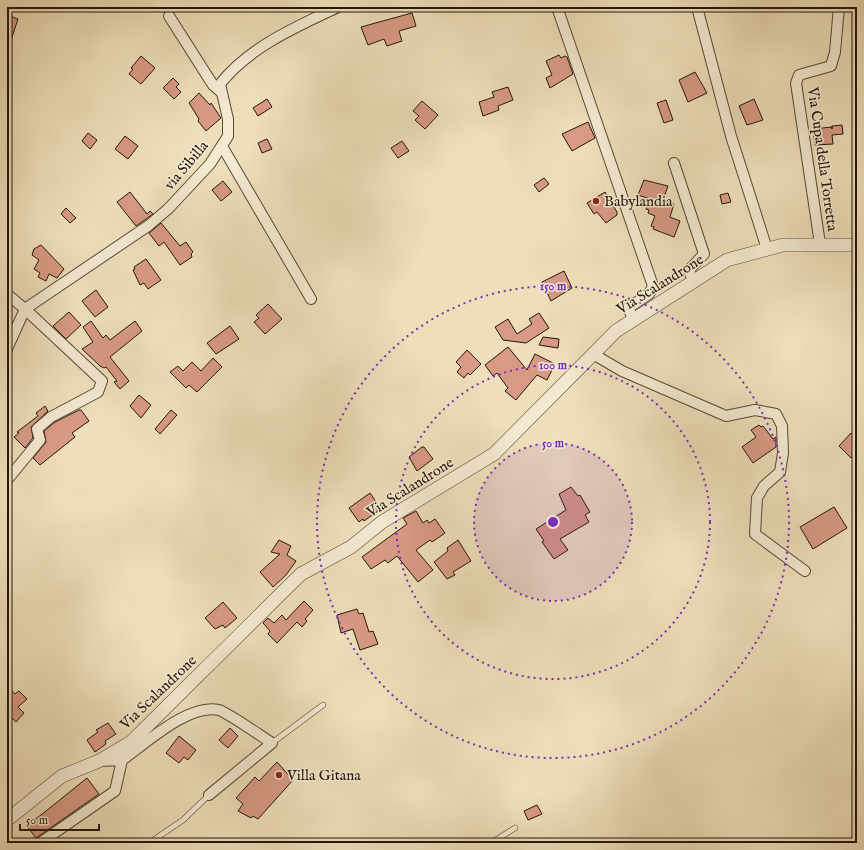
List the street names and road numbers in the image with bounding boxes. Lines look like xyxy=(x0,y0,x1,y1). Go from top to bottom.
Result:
street label: Via Cupa della Torretta xyxy=(803,85,842,233)
street label: via Sibilla xyxy=(160,136,213,194)
street label: Via Scalandrone xyxy=(612,250,707,319)
street label: Via Scalandrone xyxy=(362,453,457,522)
street label: Via Scalandrone xyxy=(115,651,201,734)

